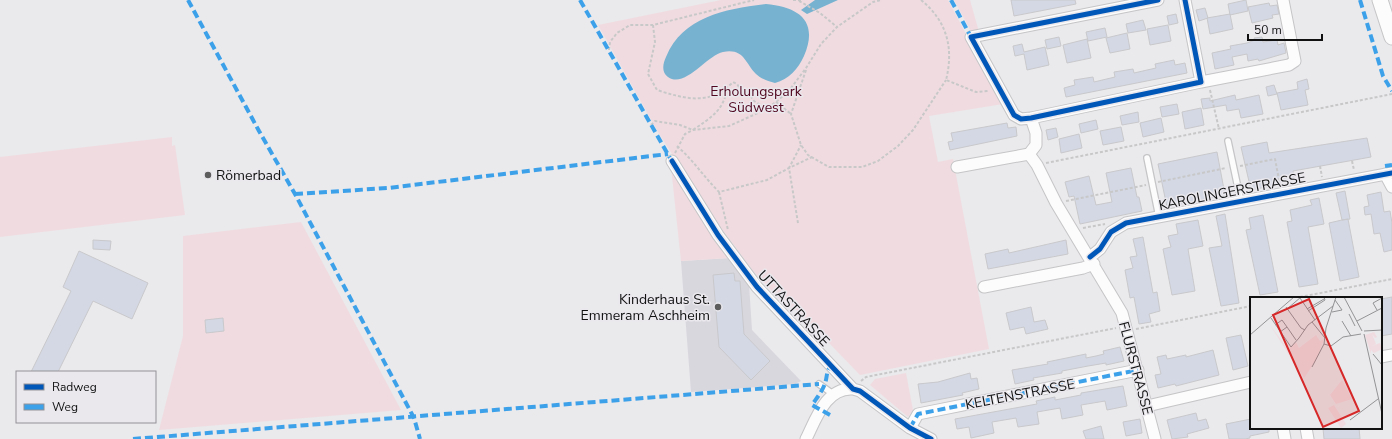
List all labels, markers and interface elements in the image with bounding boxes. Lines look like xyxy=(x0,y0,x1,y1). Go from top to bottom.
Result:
scale bar xyxy=(1248,16,1322,42)
text: 50 m xyxy=(1254,22,1282,38)
park label: Erholungspark Südwest xyxy=(710,82,803,117)
place label: Römerbad xyxy=(216,166,281,185)
street label: KAROLINGERSTRASSE xyxy=(1157,168,1307,215)
marker: Römerbad xyxy=(203,170,213,180)
street label: UTTASTRASSE xyxy=(753,266,834,351)
place label: Kinderhaus St. Emmeram Aschheim xyxy=(581,290,710,325)
inset map xyxy=(1250,297,1382,429)
marker: Kinderhaus St. Emmeram Aschheim xyxy=(713,302,723,312)
street label: FLURSTRASSE xyxy=(1114,319,1157,417)
legend xyxy=(16,371,156,423)
street label: KELTENSTRASSE xyxy=(964,375,1076,414)
text: Radweg xyxy=(52,379,97,395)
text: Weg xyxy=(52,399,78,415)

